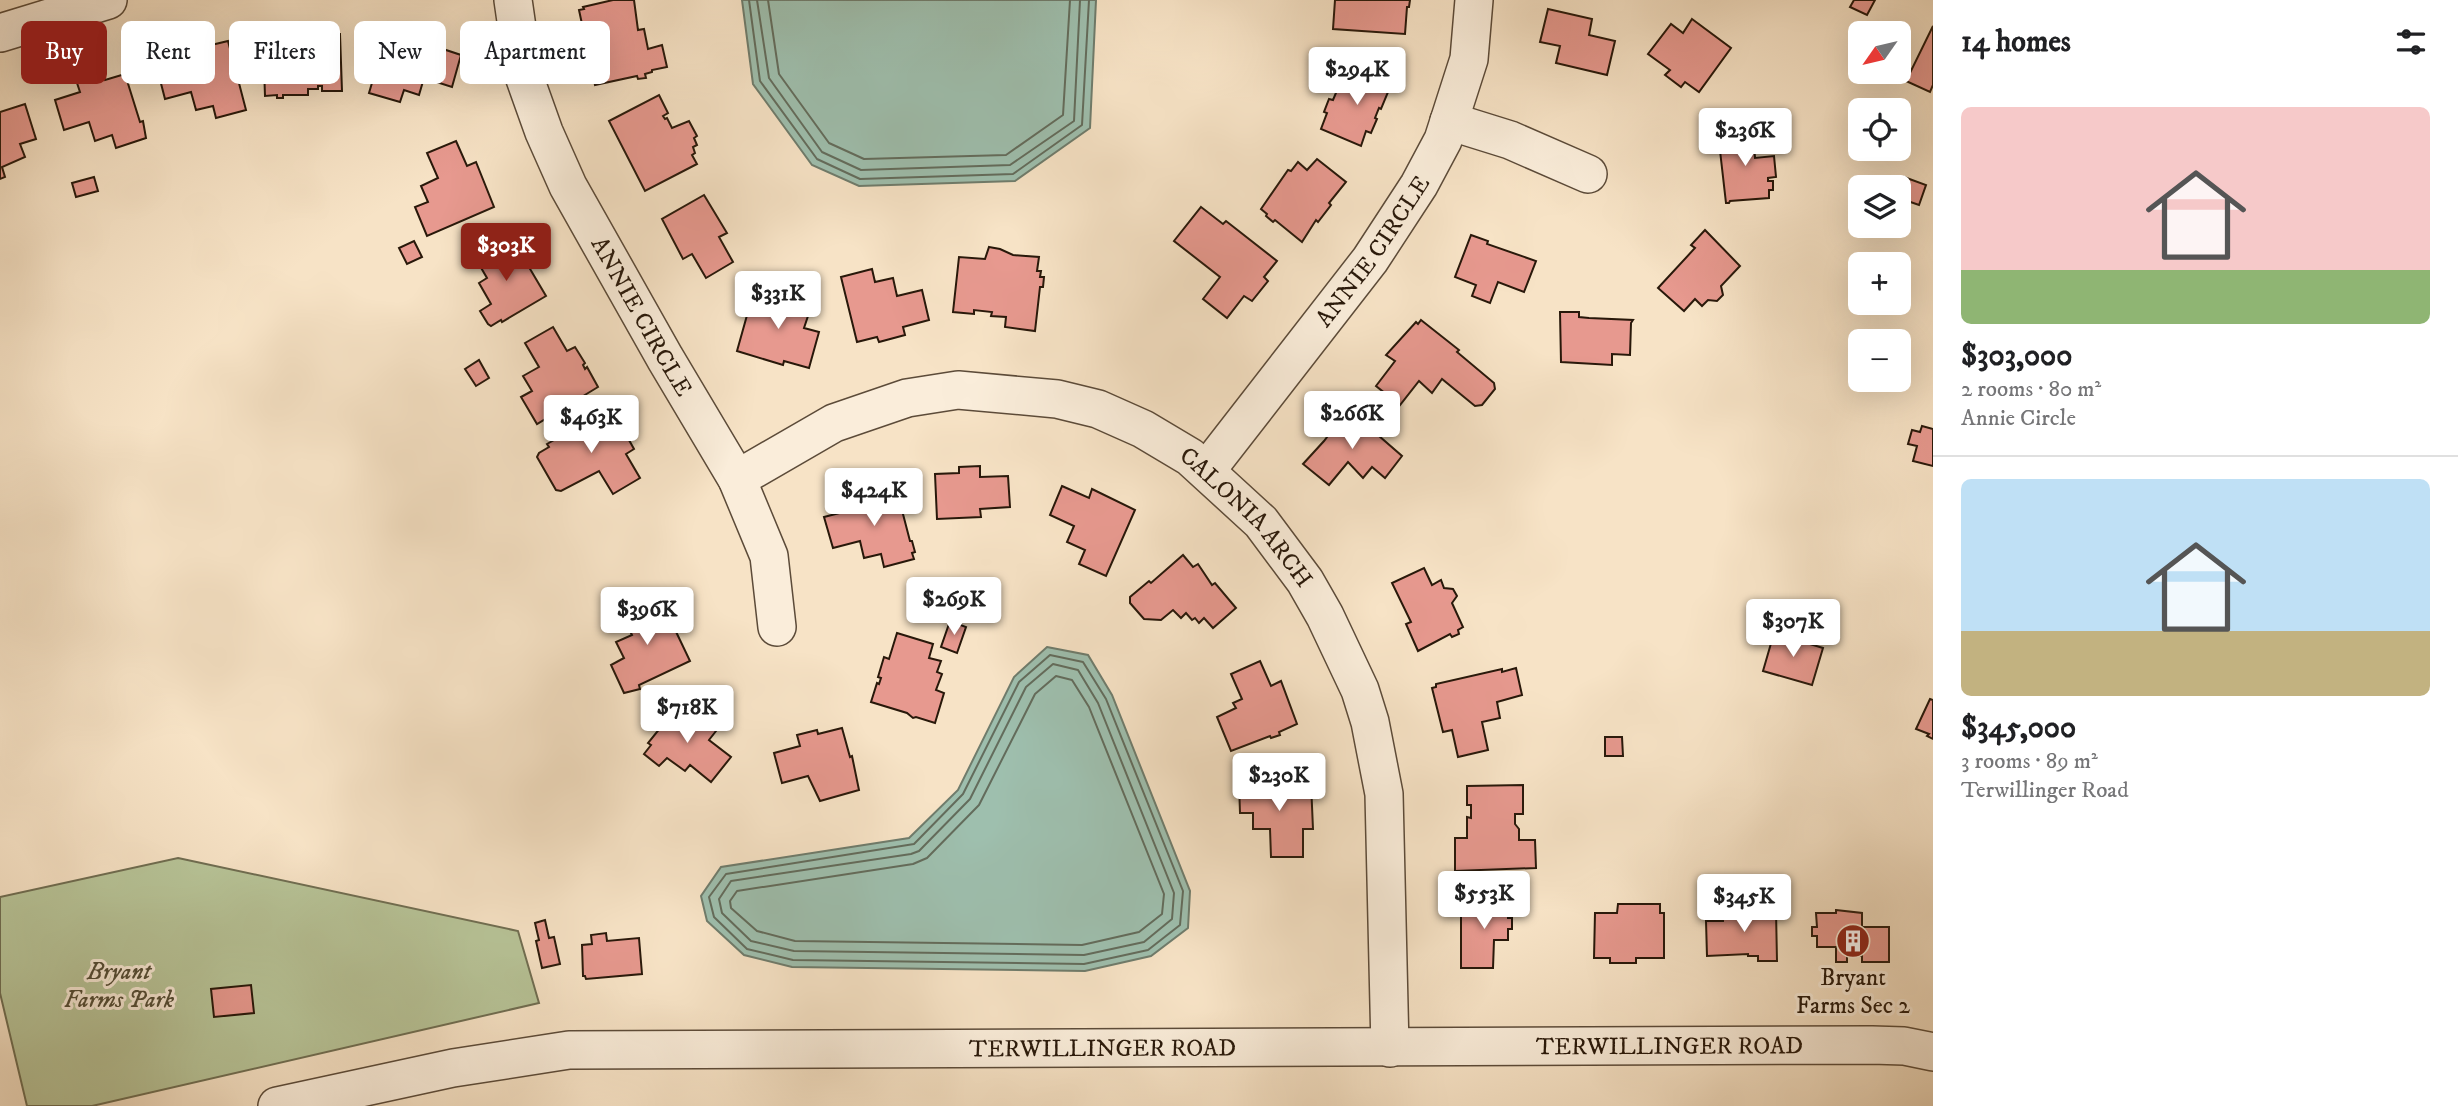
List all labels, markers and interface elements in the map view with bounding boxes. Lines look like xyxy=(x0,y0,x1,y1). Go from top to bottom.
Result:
chip: Buy xyxy=(21,21,107,84)
chip: Rent xyxy=(121,21,215,84)
chip: Filters xyxy=(229,21,340,84)
chip: New xyxy=(354,21,446,84)
chip: Apartment xyxy=(460,21,610,84)
north arrow xyxy=(1848,21,1911,84)
map controls xyxy=(1848,21,1911,392)
icon: filters xyxy=(2392,23,2430,61)
text: 14 homes xyxy=(1961,24,2071,61)
pin: $294K xyxy=(1308,48,1406,107)
text: $294K xyxy=(1325,55,1389,84)
button: locate xyxy=(1848,98,1911,161)
pin: $236K xyxy=(1696,108,1794,168)
text: $236K xyxy=(1715,116,1775,145)
icon: home xyxy=(2133,152,2259,278)
street label: ANNIE CIRCLE xyxy=(1310,170,1437,333)
button: layers xyxy=(1848,175,1911,238)
pin: $303K xyxy=(457,224,555,283)
text: $303K xyxy=(477,231,535,260)
street label: ANNIE CIRCLE xyxy=(584,232,698,402)
button: + xyxy=(1848,252,1911,315)
pin: $331K xyxy=(729,272,827,331)
text: $331K xyxy=(751,279,805,308)
button: − xyxy=(1848,329,1911,392)
text: $303,000 xyxy=(1961,338,2072,375)
text: 2 rooms · 80 m² xyxy=(1961,375,2101,404)
pin: $266K xyxy=(1303,392,1401,451)
pin: $463K xyxy=(542,396,640,455)
text: $266K xyxy=(1320,399,1384,428)
text: $463K xyxy=(560,403,622,432)
text: Annie Circle xyxy=(1961,404,2076,433)
street label: CALONIA ARCH xyxy=(1174,441,1319,594)
pin: $424K xyxy=(825,468,923,528)
text: $424K xyxy=(841,476,907,505)
icon: home xyxy=(2133,524,2259,650)
pin: $269K xyxy=(905,578,1003,637)
text: $269K xyxy=(922,585,986,614)
pin: $396K xyxy=(598,588,696,647)
text: $396K xyxy=(617,595,677,624)
pin: $307K xyxy=(1744,600,1842,659)
text: $307K xyxy=(1762,607,1824,636)
pin: $718K xyxy=(638,686,736,745)
text: $718K xyxy=(657,693,717,722)
text: $345,000 xyxy=(1961,710,2076,747)
text: 3 rooms · 89 m² xyxy=(1961,747,2098,776)
pin: $230K xyxy=(1230,754,1328,813)
text: $230K xyxy=(1249,761,1309,790)
text: Terwillinger Road xyxy=(1961,776,2129,805)
pin: $553K xyxy=(1435,872,1533,931)
pin: $345K xyxy=(1695,874,1793,934)
text: $553K xyxy=(1454,879,1514,908)
text: $345K xyxy=(1713,882,1775,911)
building icon: Bryant Farms Sec 2 xyxy=(1834,922,1872,960)
park label: Bryant Farms Park xyxy=(64,957,174,1015)
place label: Bryant Farms Sec 2 xyxy=(1796,963,1910,1021)
street label: TERWILLINGER ROAD xyxy=(1536,1031,1803,1062)
street label: TERWILLINGER ROAD xyxy=(969,1033,1236,1064)

